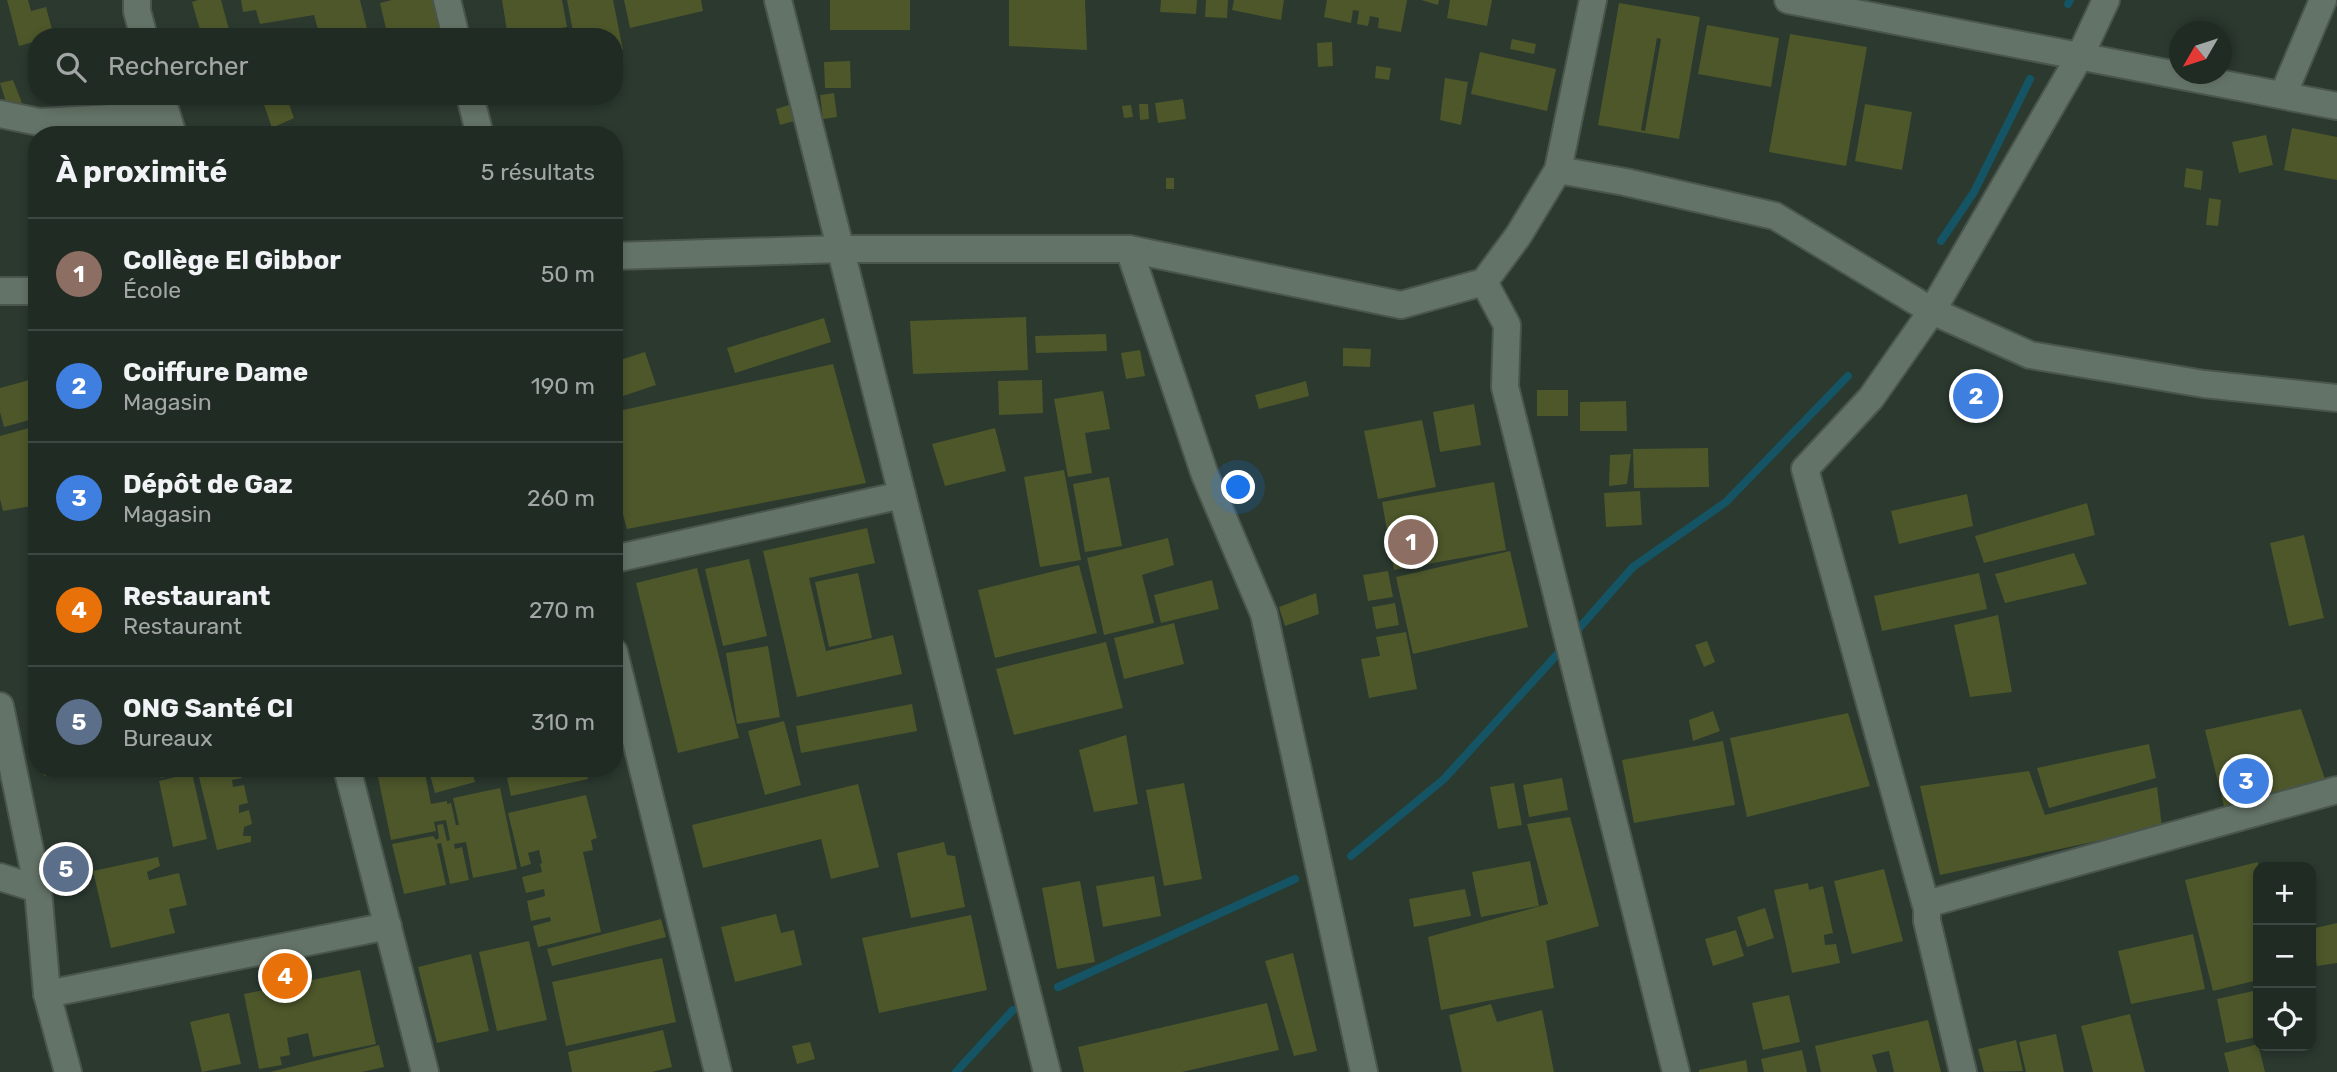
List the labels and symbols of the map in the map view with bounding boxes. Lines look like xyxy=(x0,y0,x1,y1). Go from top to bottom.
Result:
north arrow xyxy=(2169,21,2232,84)
pin: 2 xyxy=(1953,370,1999,422)
your location xyxy=(1221,470,1255,504)
pin: 1 xyxy=(1388,516,1434,568)
pin: 3 xyxy=(2223,755,2269,807)
pin: 5 xyxy=(43,843,89,895)
pin: 4 xyxy=(262,950,308,1002)

